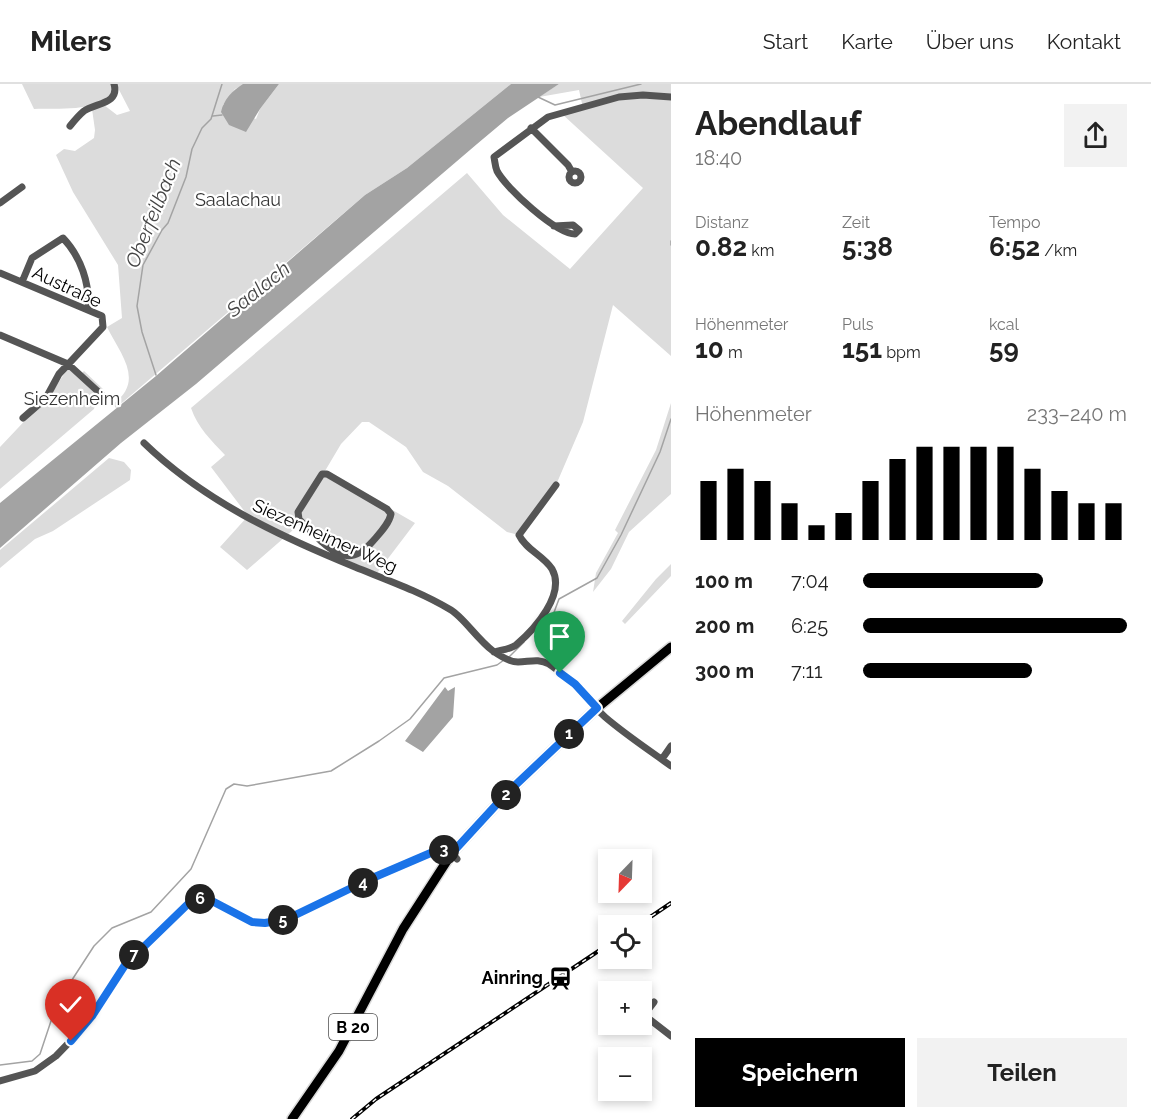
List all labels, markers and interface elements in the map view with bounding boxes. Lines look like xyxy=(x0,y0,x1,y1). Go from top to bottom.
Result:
text: Milers xyxy=(30,25,112,58)
text: Start xyxy=(763,29,808,54)
text: Karte xyxy=(841,29,893,54)
text: Über uns xyxy=(926,29,1014,54)
text: Kontakt xyxy=(1047,29,1121,54)
text: Abendlauf xyxy=(695,104,861,143)
button: share xyxy=(1064,104,1127,167)
text: 18:40 xyxy=(695,146,742,170)
water label: Oberfeilbach xyxy=(120,155,186,271)
park label: Saalachau xyxy=(195,189,281,210)
text: Distanz xyxy=(695,213,749,232)
text: Zeit xyxy=(842,213,870,232)
text: Tempo xyxy=(989,213,1040,232)
text: 0.82 xyxy=(695,232,747,262)
text: 5:38 xyxy=(842,232,893,262)
text: 6:52 xyxy=(989,232,1040,262)
text: km xyxy=(747,241,774,260)
text: /km xyxy=(1040,241,1077,260)
water label: Saalach xyxy=(221,256,295,322)
street label: Austraße xyxy=(29,261,106,312)
text: Höhenmeter xyxy=(695,315,789,334)
text: Puls xyxy=(842,315,874,334)
text: kcal xyxy=(989,315,1019,334)
text: 10 xyxy=(695,334,724,364)
text: 151 xyxy=(842,334,882,364)
text: 59 xyxy=(989,334,1019,364)
text: m xyxy=(724,343,743,362)
text: bpm xyxy=(882,343,921,362)
park label: Siezenheim xyxy=(24,388,120,409)
text: Höhenmeter xyxy=(695,402,812,426)
text: 233–240 m xyxy=(1027,402,1127,426)
street label: Siezenheimer Weg xyxy=(250,494,401,577)
text: 100 m xyxy=(695,569,753,593)
text: 7:04 xyxy=(791,569,829,593)
pin xyxy=(534,611,585,673)
text: 200 m xyxy=(695,614,754,638)
text: 6:25 xyxy=(791,614,828,638)
icon: arrive xyxy=(543,620,576,653)
text: 300 m xyxy=(695,659,754,683)
text: 7:11 xyxy=(791,659,823,683)
pin: 1 xyxy=(554,719,584,749)
text: 1 xyxy=(565,724,573,743)
pin: 2 xyxy=(491,780,521,810)
text: 2 xyxy=(501,785,511,804)
pin: 3 xyxy=(429,835,459,865)
text: 3 xyxy=(440,840,448,859)
north arrow xyxy=(598,849,652,903)
map controls xyxy=(598,849,652,1101)
pin: 4 xyxy=(348,868,378,898)
text: 4 xyxy=(358,873,368,892)
pin: 6 xyxy=(185,884,215,914)
text: 6 xyxy=(195,889,205,908)
pin: 5 xyxy=(268,905,298,935)
text: 5 xyxy=(279,910,287,929)
button: locate xyxy=(598,915,652,969)
pin: 7 xyxy=(119,940,149,970)
text: 7 xyxy=(130,945,138,964)
station icon: Ainring xyxy=(548,965,574,991)
place label: Ainring xyxy=(482,967,543,988)
pin xyxy=(45,979,96,1041)
button: + xyxy=(598,981,652,1035)
icon: check xyxy=(54,988,87,1021)
road number: B 20 xyxy=(329,1014,377,1040)
button: Speichern xyxy=(695,1038,905,1107)
button: Teilen xyxy=(917,1038,1127,1107)
button: − xyxy=(598,1047,652,1101)

